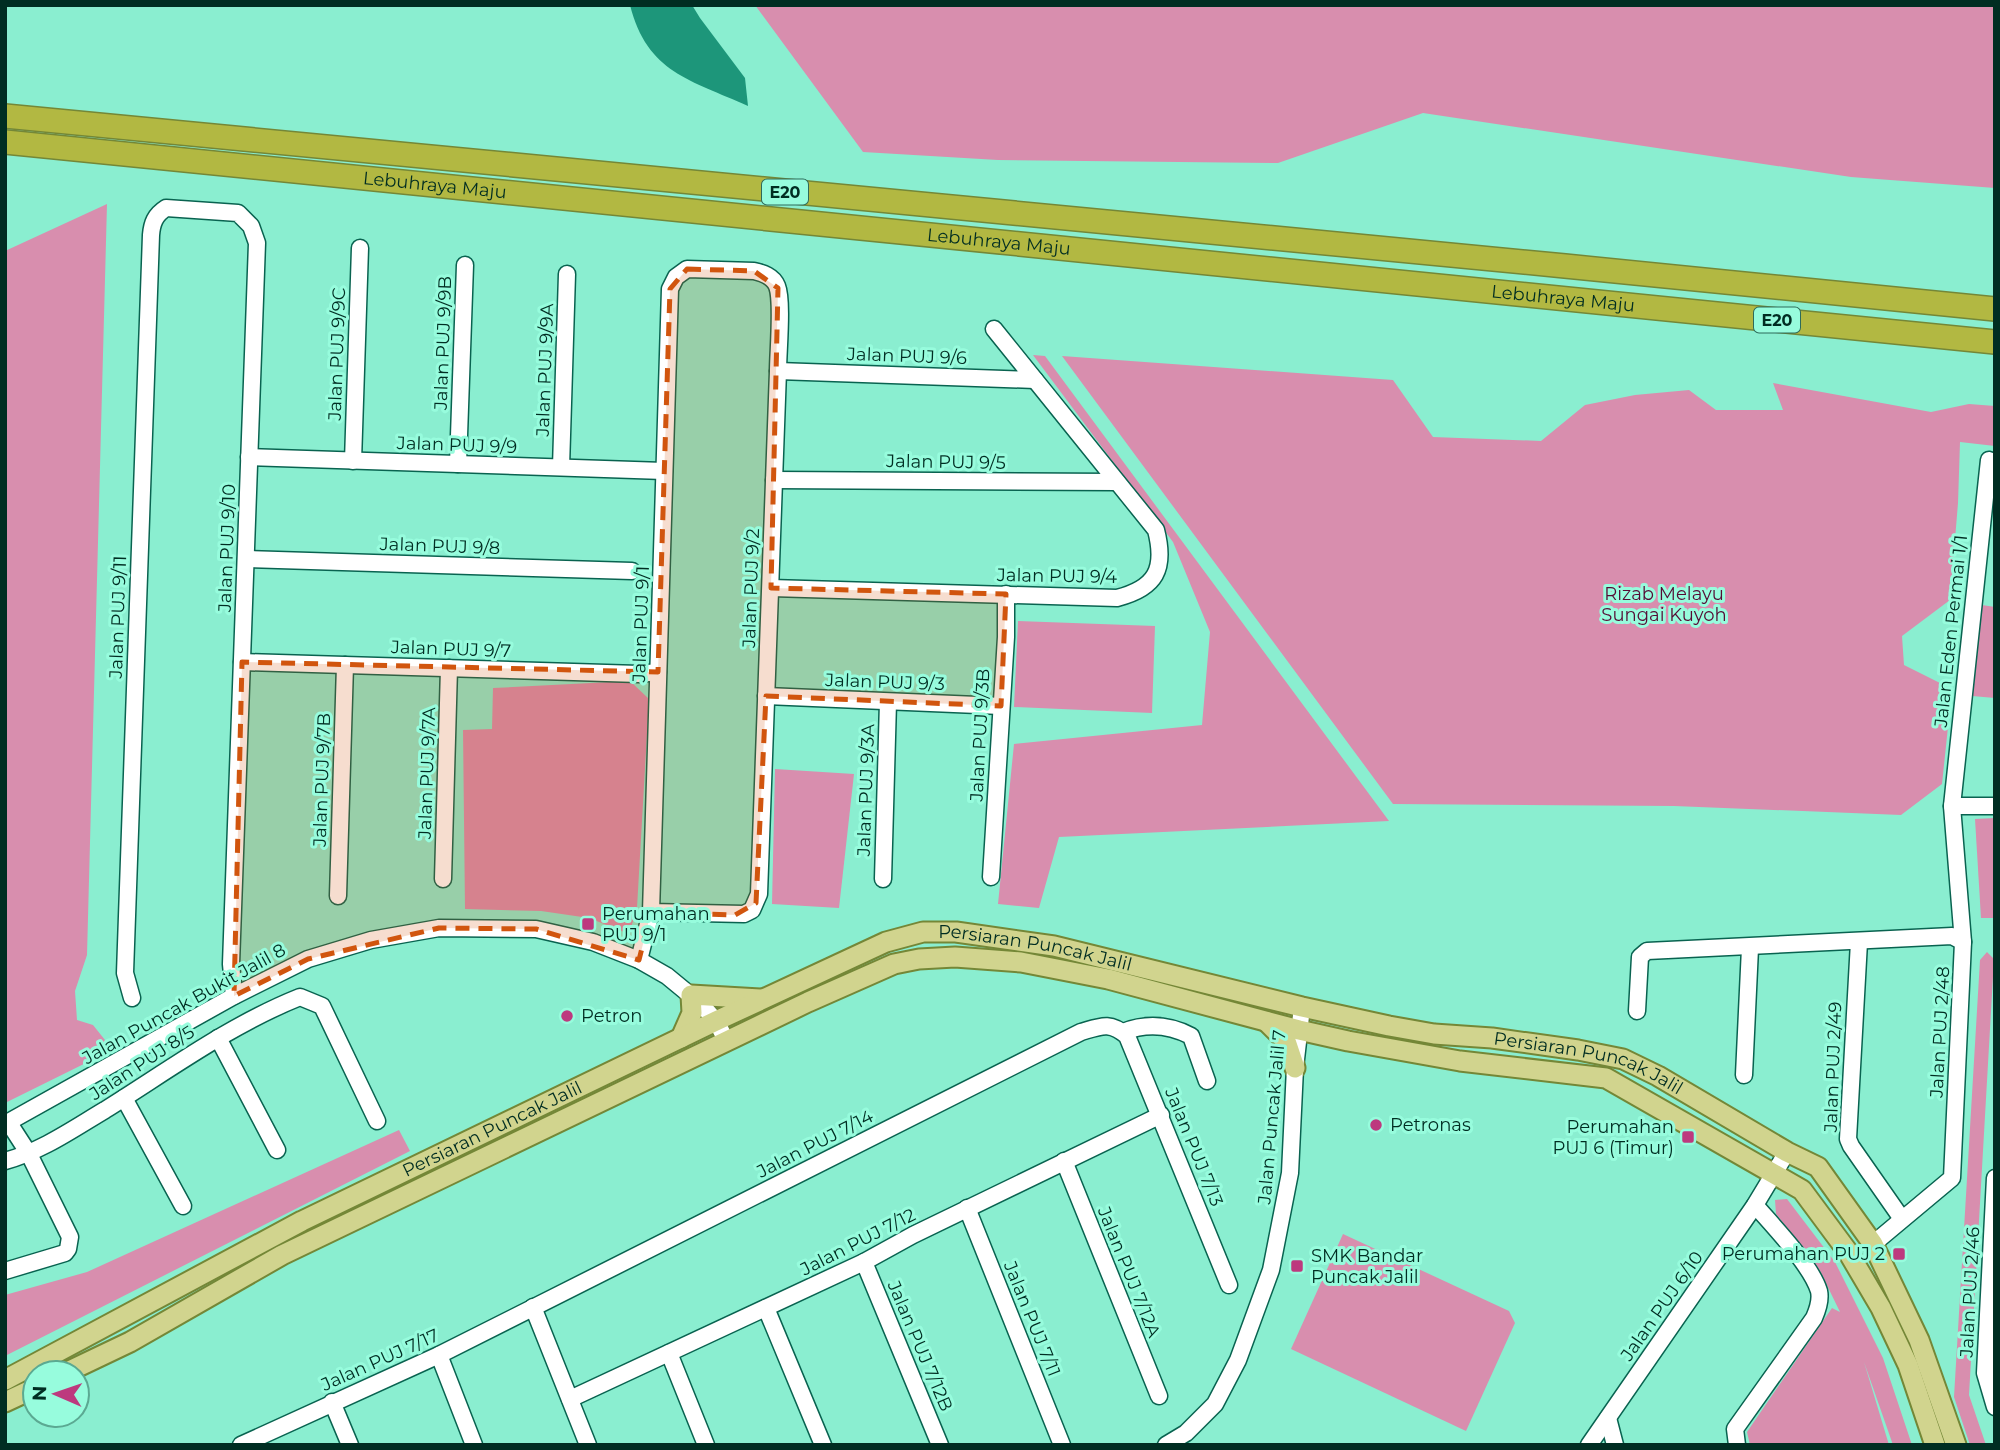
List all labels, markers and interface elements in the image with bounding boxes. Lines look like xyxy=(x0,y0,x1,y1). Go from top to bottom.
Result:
street label: Lebuhraya Maju xyxy=(362,167,508,203)
road number: E20 xyxy=(762,180,808,204)
street label: Lebuhraya Maju xyxy=(926,224,1072,260)
street label: Jalan PUJ 9/9B xyxy=(430,276,456,411)
street label: Lebuhraya Maju xyxy=(1490,280,1636,317)
street label: Jalan PUJ 9/9C xyxy=(324,287,350,422)
street label: Jalan PUJ 9/9A xyxy=(532,303,558,438)
road number: E20 xyxy=(1754,308,1800,332)
street label: Jalan PUJ 9/6 xyxy=(846,343,967,369)
street label: Jalan PUJ 9/9 xyxy=(395,432,518,458)
street label: Jalan PUJ 9/5 xyxy=(885,450,1006,474)
street label: Jalan PUJ 9/10 xyxy=(214,483,240,614)
street label: Jalan PUJ 9/2 xyxy=(738,528,764,649)
street label: Jalan PUJ 9/8 xyxy=(378,533,501,559)
street label: Jalan Eden Permai 1/1 xyxy=(1930,534,1972,729)
street label: Jalan PUJ 9/11 xyxy=(105,555,131,680)
street label: Jalan PUJ 9/4 xyxy=(996,564,1117,588)
street label: Jalan PUJ 9/1 xyxy=(628,565,654,684)
park label: Rizab Melayu Sungai Kuyoh xyxy=(1601,583,1727,626)
street label: Jalan PUJ 9/7 xyxy=(389,636,512,662)
street label: Jalan PUJ 9/3B xyxy=(965,668,994,803)
street label: Jalan PUJ 9/3 xyxy=(824,669,945,695)
street label: Jalan PUJ 9/7A xyxy=(414,707,440,840)
street label: Jalan PUJ 9/7B xyxy=(309,713,335,848)
street label: Jalan PUJ 9/3A xyxy=(853,723,879,858)
place label: Perumahan PUJ 9/1 xyxy=(602,903,710,946)
marker: Perumahan PUJ 9/1 xyxy=(580,916,596,932)
street label: Persiaran Puncak Jalil xyxy=(938,920,1134,976)
street label: Jalan Puncak Bukit Jalil 8 xyxy=(78,939,289,1070)
street label: Jalan PUJ 2/48 xyxy=(1926,966,1954,1099)
street label: Jalan PUJ 2/49 xyxy=(1820,1001,1846,1134)
place label: Petron xyxy=(581,1005,642,1027)
marker: Petron xyxy=(559,1008,575,1024)
street label: Jalan PUJ 8/5 xyxy=(85,1021,199,1106)
street label: Persiaran Puncak Jalil xyxy=(1492,1027,1687,1099)
street label: Jalan Puncak Jalil 7 xyxy=(1253,1029,1291,1206)
street label: Persiaran Puncak Jalil xyxy=(399,1076,585,1182)
street label: Jalan PUJ 7/13 xyxy=(1160,1084,1228,1209)
street label: Jalan PUJ 7/14 xyxy=(752,1105,877,1183)
place label: Petronas xyxy=(1390,1114,1471,1136)
place label: Perumahan PUJ 6 (Timur) xyxy=(1553,1116,1674,1159)
marker: Petronas xyxy=(1368,1117,1384,1133)
marker: Perumahan PUJ 6 (Timur) xyxy=(1680,1129,1696,1145)
street label: Jalan PUJ 7/12A xyxy=(1092,1203,1165,1341)
street label: Jalan PUJ 7/12 xyxy=(796,1204,919,1281)
street label: Jalan PUJ 2/46 xyxy=(1956,1226,1984,1359)
place label: Perumahan PUJ 2 xyxy=(1722,1243,1885,1265)
place label: SMK Bandar Puncak Jalil xyxy=(1311,1245,1423,1288)
marker: Perumahan PUJ 2 xyxy=(1891,1246,1907,1262)
street label: Jalan PUJ 6/10 xyxy=(1615,1247,1708,1366)
street label: Jalan PUJ 7/11 xyxy=(999,1257,1065,1380)
marker: SMK Bandar Puncak Jalil xyxy=(1289,1258,1305,1274)
street label: Jalan PUJ 7/12B xyxy=(882,1277,957,1415)
street label: Jalan PUJ 7/17 xyxy=(317,1324,442,1396)
north arrow xyxy=(21,1359,91,1429)
text: N xyxy=(28,1385,51,1402)

